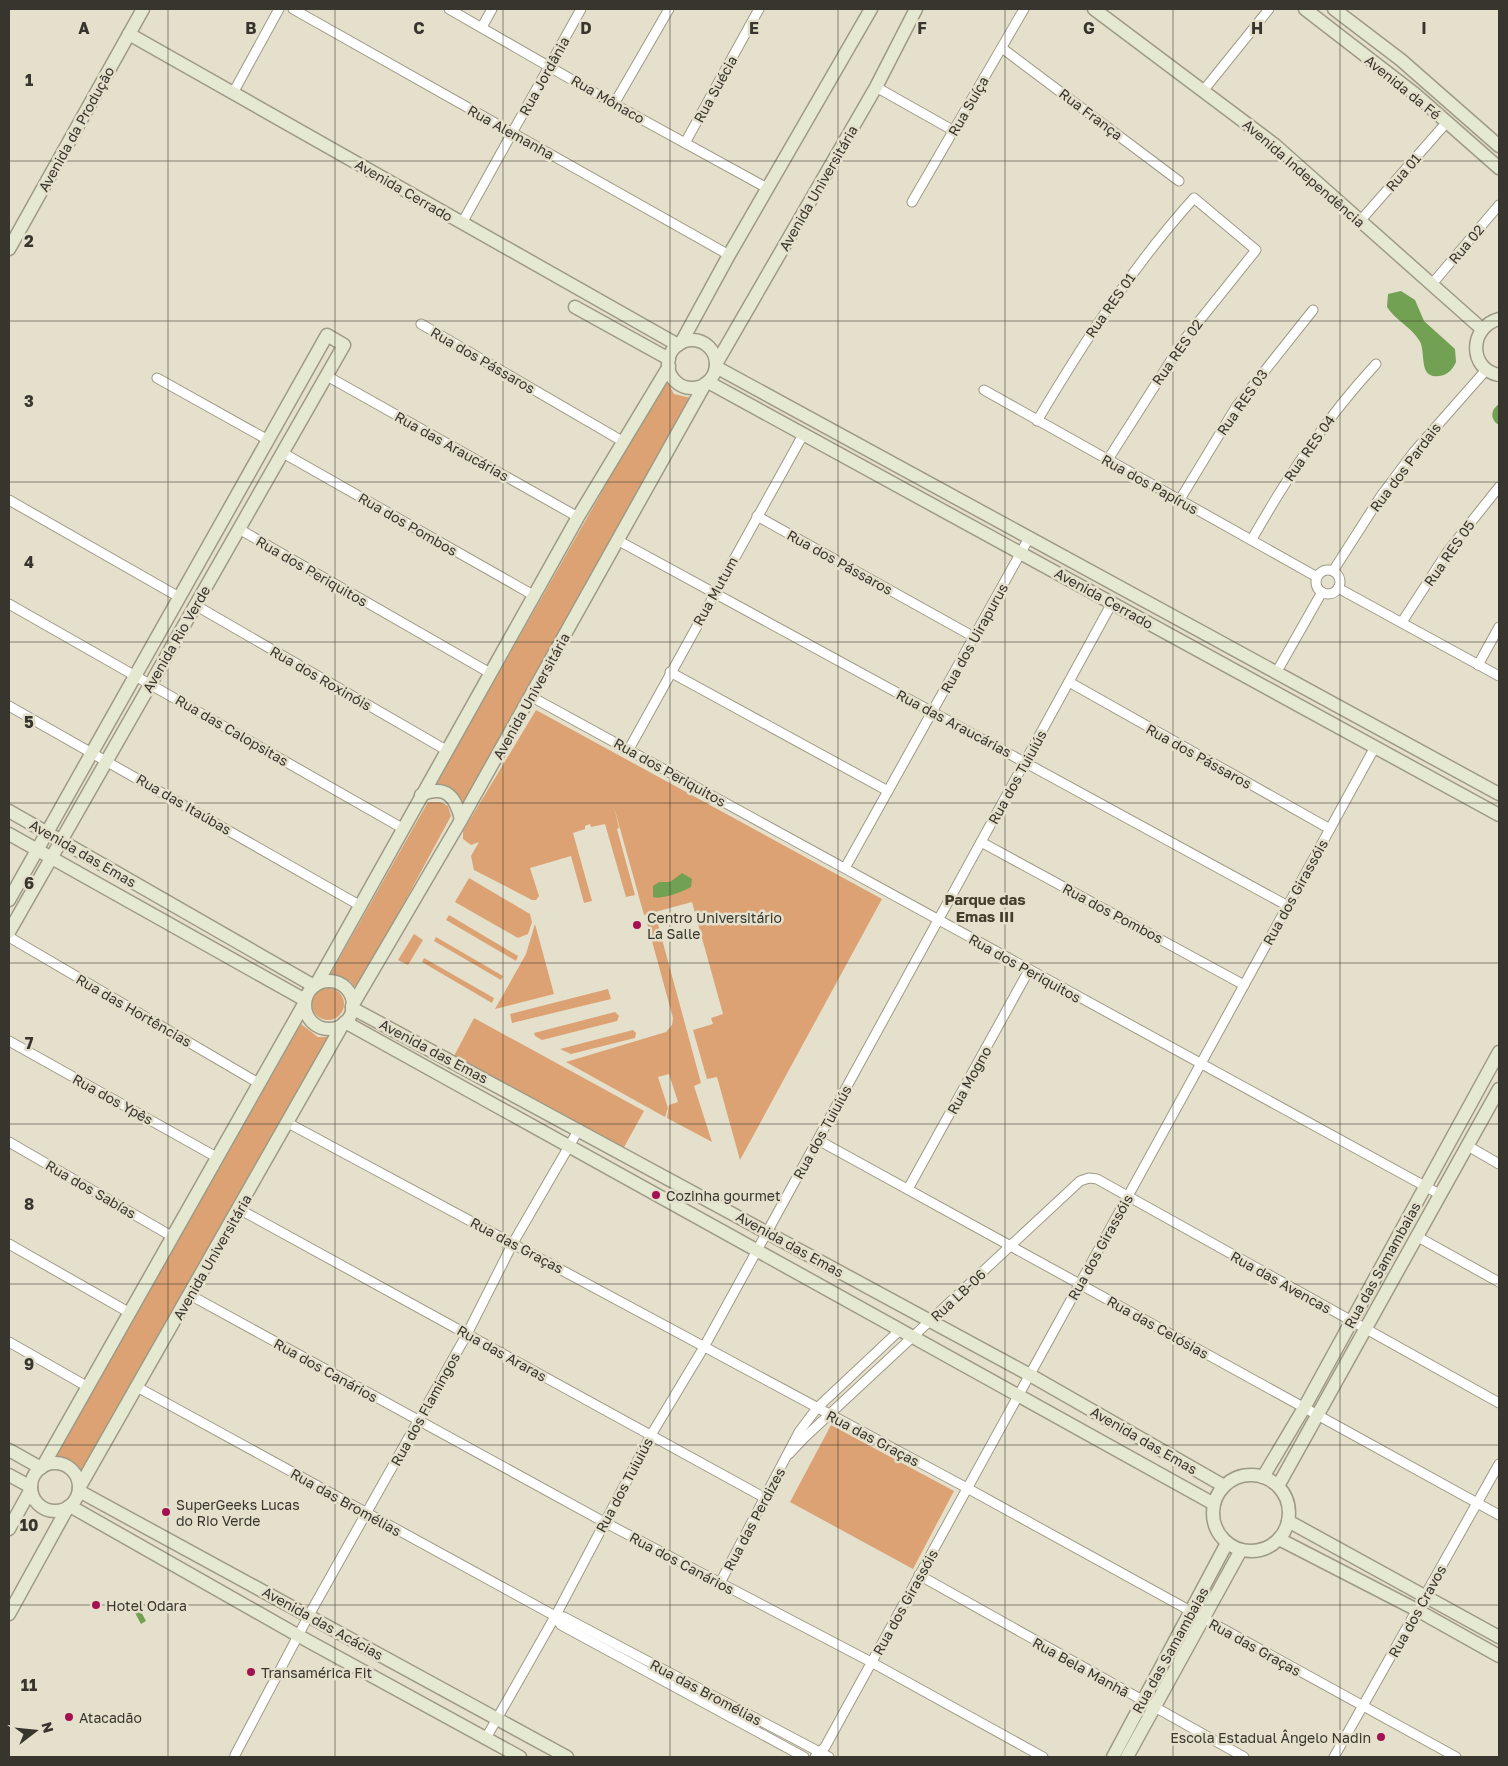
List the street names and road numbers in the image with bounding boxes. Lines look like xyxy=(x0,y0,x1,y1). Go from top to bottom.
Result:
street label: Rua Jordânia xyxy=(515,34,573,118)
street label: Avenida da Fé xyxy=(1362,51,1444,123)
street label: Rua Suécia xyxy=(690,53,740,125)
street label: Avenida da Produção xyxy=(34,63,118,195)
street label: Rua Mônaco xyxy=(568,71,648,127)
street label: Rua Suíça xyxy=(944,73,992,139)
street label: Rua França xyxy=(1056,85,1126,143)
street label: Rua Alemanha xyxy=(465,101,557,163)
street label: Avenida Independência xyxy=(1239,115,1369,231)
street label: Avenida Universitária xyxy=(775,122,861,254)
street label: Rua 01 xyxy=(1382,149,1424,194)
street label: Avenida Cerrado xyxy=(352,155,456,225)
street label: Rua 02 xyxy=(1445,221,1487,267)
street label: Rua RES 01 xyxy=(1081,269,1139,341)
street label: Rua RES 02 xyxy=(1148,316,1206,388)
street label: Rua dos Pássaros xyxy=(428,323,538,397)
street label: Rua RES 03 xyxy=(1213,366,1271,438)
street label: Rua das Araucárias xyxy=(392,408,512,484)
street label: Rua RES 04 xyxy=(1280,412,1338,484)
street label: Rua dos Pardais xyxy=(1366,419,1444,515)
street label: Rua dos Papírus xyxy=(1099,450,1201,518)
street label: Rua dos Pombos xyxy=(356,489,460,559)
street label: Rua RES 05 xyxy=(1420,517,1478,589)
street label: Rua dos Pássaros xyxy=(784,526,896,598)
street label: Rua dos Periquitos xyxy=(253,532,371,610)
street label: Rua Mutum xyxy=(689,554,741,628)
street label: Avenida Cerrado xyxy=(1052,564,1156,632)
street label: Rua dos Uirapurus xyxy=(937,580,1011,696)
street label: Avenida Rio Verde xyxy=(139,583,213,695)
street label: Avenida Universitária xyxy=(489,630,573,762)
street label: Rua dos Roxinóis xyxy=(267,642,375,714)
street label: Rua das Araucárias xyxy=(894,686,1014,760)
street label: Rua das Calopsitas xyxy=(173,691,291,769)
street label: Rua dos Pássaros xyxy=(1143,720,1255,792)
street label: Rua dos Tuiuiús xyxy=(984,727,1050,827)
street label: Rua dos Periquitos xyxy=(611,734,729,810)
street label: Rua das Itaúbas xyxy=(133,770,235,838)
street label: Avenida das Emas xyxy=(27,816,139,890)
street label: Rua dos Girassóis xyxy=(1259,836,1331,948)
street label: Rua dos Pombos xyxy=(1060,879,1166,947)
street label: Rua dos Periquitos xyxy=(966,930,1084,1006)
street label: Rua das Hortências xyxy=(73,970,195,1050)
street label: Avenida das Emas xyxy=(377,1015,491,1087)
street label: Rua Mogno xyxy=(943,1043,995,1117)
street label: Rua dos Ypês xyxy=(70,1070,156,1128)
street label: Rua dos Tuiuiús xyxy=(789,1082,855,1182)
street label: Rua dos Sabías xyxy=(43,1156,139,1222)
street label: Avenida Universitária xyxy=(169,1191,255,1323)
street label: Rua dos Girassóis xyxy=(1064,1191,1136,1303)
street label: Rua das Samambaias xyxy=(1340,1199,1424,1331)
street label: Avenida das Emas xyxy=(733,1207,847,1281)
street label: Rua das Graças xyxy=(468,1213,566,1277)
street label: Rua das Avencas xyxy=(1228,1247,1334,1317)
street label: Rua LB-06 xyxy=(927,1265,989,1325)
street label: Rua das Celósias xyxy=(1104,1292,1212,1362)
street label: Rua das Araras xyxy=(454,1321,550,1385)
street label: Rua dos Canários xyxy=(271,1334,381,1406)
street label: Rua dos Flamingos xyxy=(387,1349,463,1469)
street label: Avenida das Emas xyxy=(1088,1403,1200,1477)
street label: Rua das Graças xyxy=(824,1406,922,1470)
street label: Rua dos Tuiuiús xyxy=(592,1435,656,1535)
street label: Rua das Bromélias xyxy=(288,1465,404,1539)
street label: Rua das Perdizes xyxy=(720,1465,788,1573)
street label: Rua dos Canários xyxy=(627,1528,737,1598)
street label: Rua dos Girassóis xyxy=(869,1546,941,1658)
street label: Rua dos Cravos xyxy=(1385,1562,1449,1660)
street label: Avenida das Acácias xyxy=(260,1583,386,1663)
street label: Rua das Samambaias xyxy=(1128,1584,1212,1716)
street label: Rua das Graças xyxy=(1206,1615,1304,1679)
street label: Rua Bela Manhã xyxy=(1030,1633,1132,1701)
street label: Rua das Bromélias xyxy=(647,1655,765,1729)

